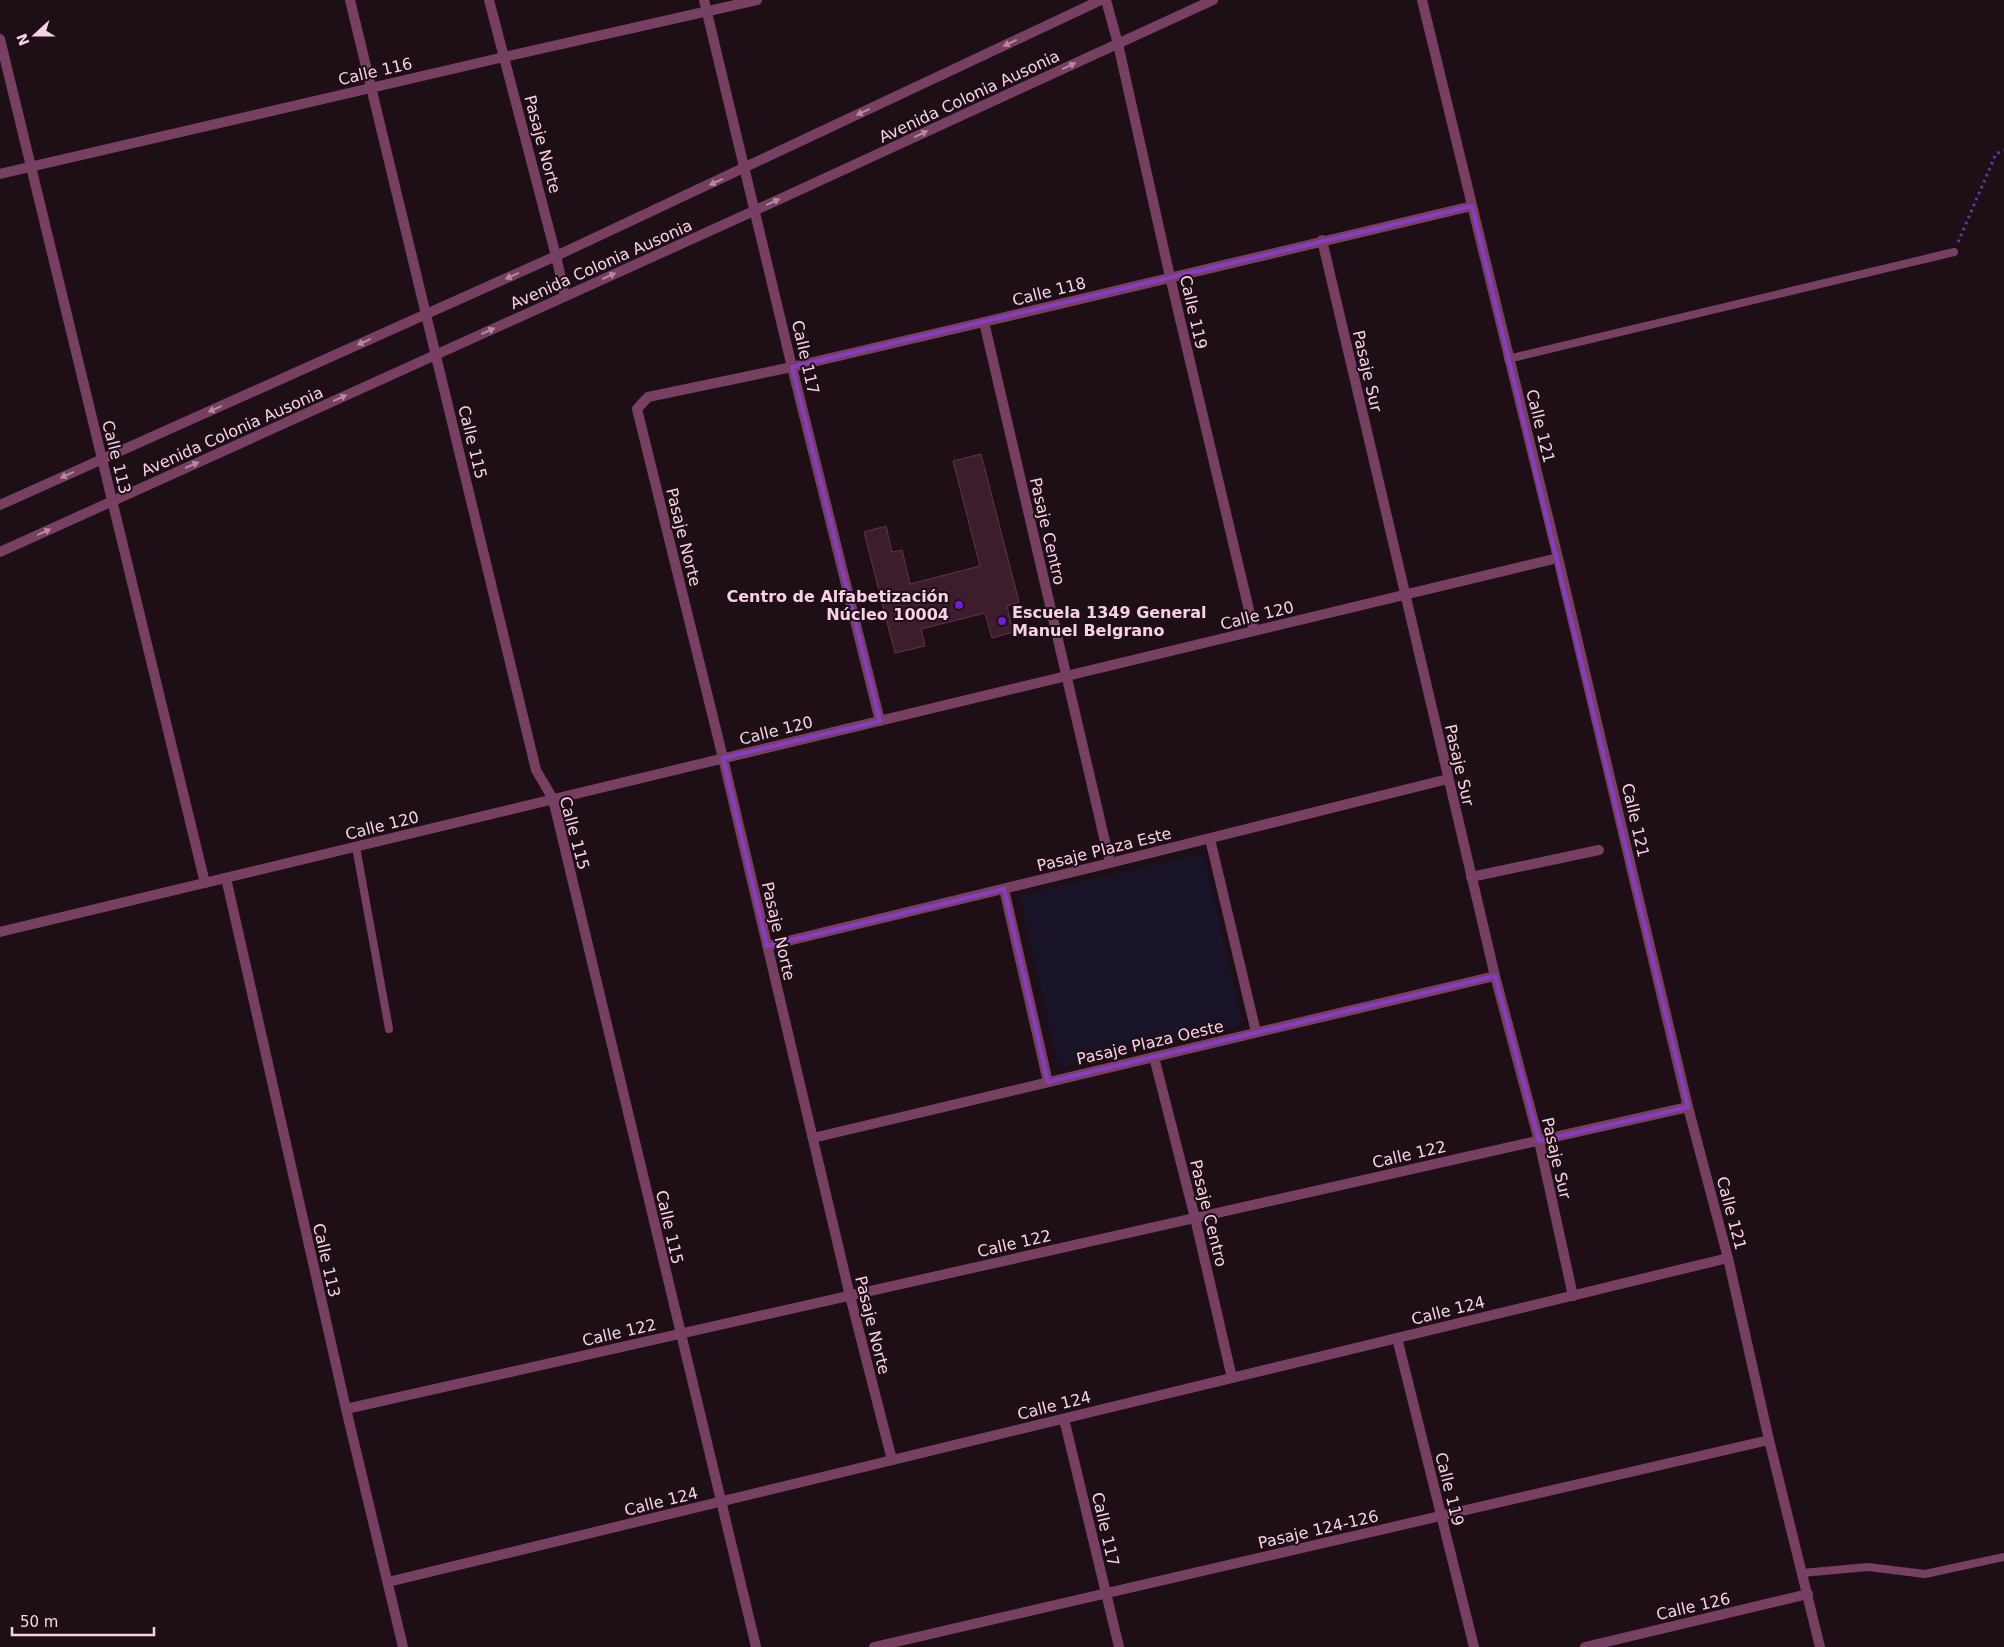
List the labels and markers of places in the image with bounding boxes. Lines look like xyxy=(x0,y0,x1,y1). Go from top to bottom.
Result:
place label: Centro de Alfabetización Núcleo 10004 xyxy=(727,587,949,624)
marker: Centro de Alfabetización Núcleo 10004 xyxy=(953,599,965,611)
place label: Escuela 1349 General Manuel Belgrano xyxy=(1012,603,1207,640)
marker: Escuela 1349 General Manuel Belgrano xyxy=(996,615,1008,627)

